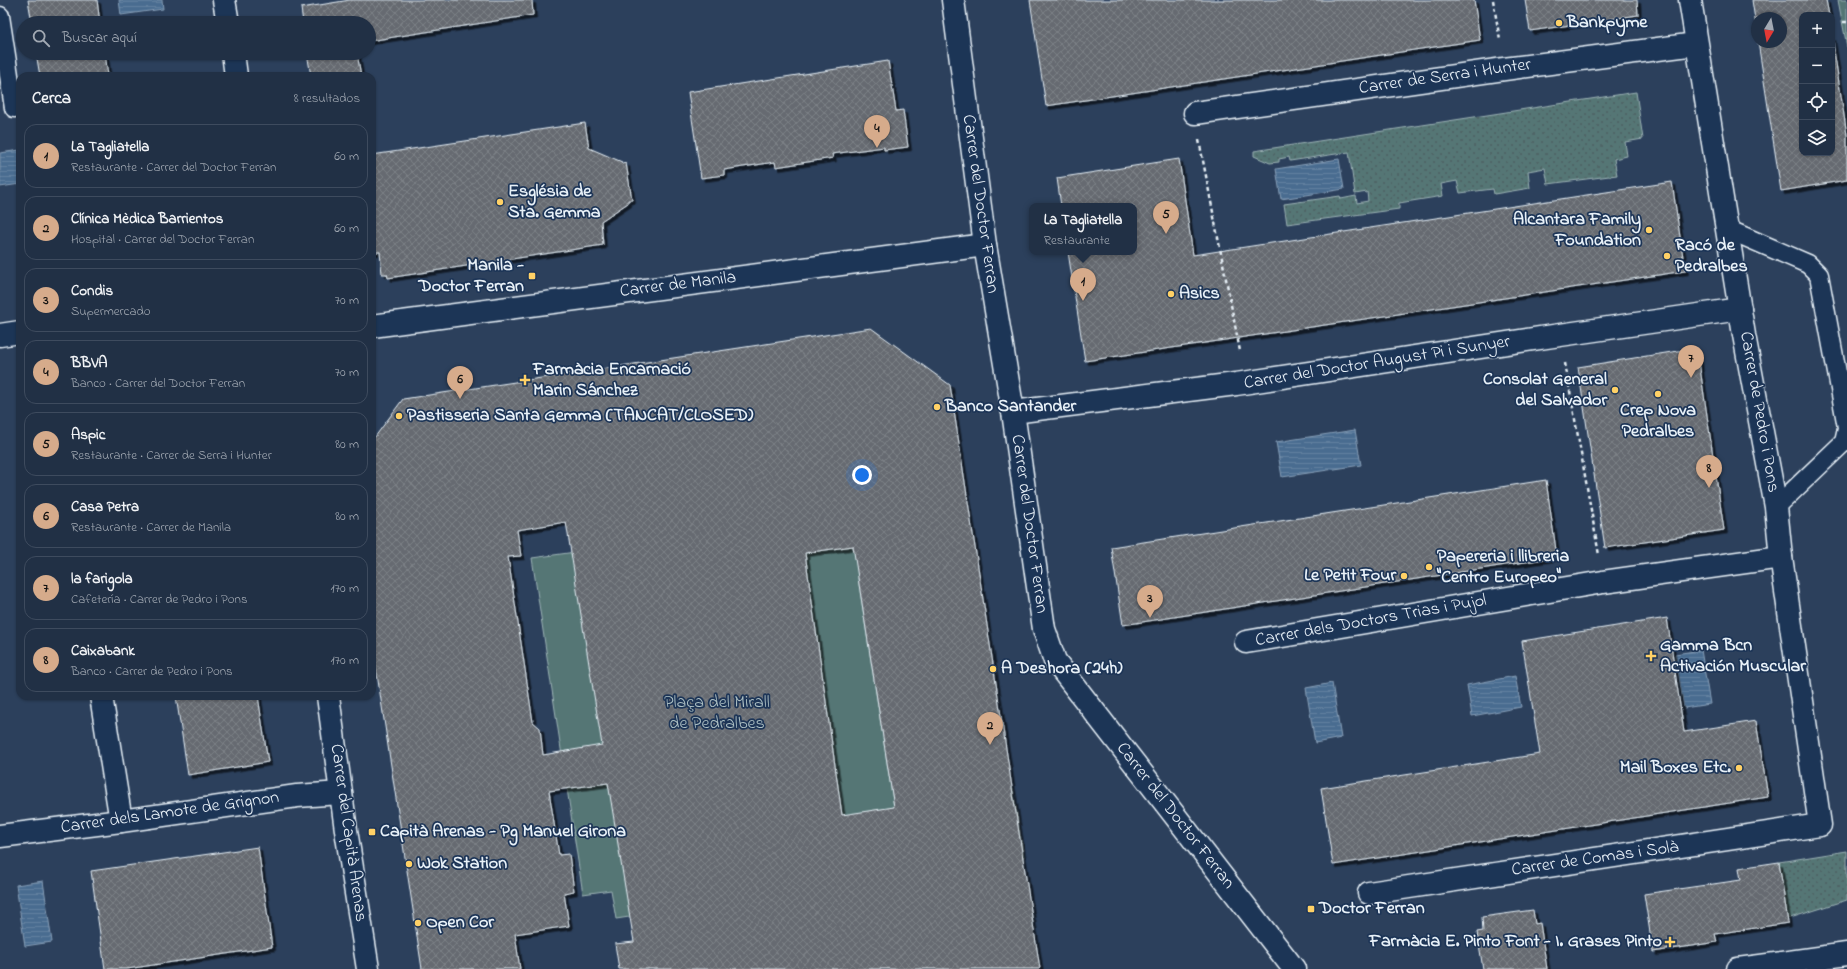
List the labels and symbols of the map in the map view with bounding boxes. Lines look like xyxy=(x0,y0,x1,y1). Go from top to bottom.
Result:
place label: Bankpyme xyxy=(1566,10,1648,37)
north arrow xyxy=(1751,12,1787,48)
marker: Bankpyme xyxy=(1554,18,1564,28)
street label: Carrer de Serra i Hunter xyxy=(1357,52,1533,102)
street label: Carrer del Doctor Ferran xyxy=(955,113,1005,295)
pin: 4 xyxy=(864,115,890,148)
place label: Església de Sta. Gemma xyxy=(508,179,601,226)
marker: Església de Sta. Gemma xyxy=(495,197,505,207)
pin: 5 xyxy=(1153,201,1179,234)
place label: Alcantara Family Foundation xyxy=(1513,207,1641,254)
marker: Alcantara Family Foundation xyxy=(1644,225,1654,235)
place label: Racó de Pedralbes xyxy=(1675,233,1748,280)
marker: Racó de Pedralbes xyxy=(1662,251,1672,261)
place label: Manila - Doctor Ferran xyxy=(417,253,524,300)
street label: Carrer de Manila xyxy=(618,265,738,305)
pin: 1 xyxy=(1070,268,1096,301)
marker: Manila - Doctor Ferran xyxy=(527,271,537,281)
place label: Asics xyxy=(1179,281,1220,307)
marker: Asics xyxy=(1166,289,1176,299)
street label: Carrer del Doctor August Pi i Sunyer xyxy=(1242,329,1513,398)
street label: Carrer de Pedro i Pons xyxy=(1732,329,1786,495)
pin: 7 xyxy=(1678,345,1704,378)
place label: Farmàcia Encarnació Marin Sánchez xyxy=(532,357,691,404)
pin: 6 xyxy=(447,366,473,399)
place label: Consolat General del Salvador xyxy=(1483,367,1607,414)
marker: Farmàcia Encarnació Marin Sánchez xyxy=(520,375,530,385)
marker: Consolat General del Salvador xyxy=(1610,385,1620,395)
marker: Crep Nova Pedralbes xyxy=(1653,389,1663,399)
place label: Banco Santander xyxy=(944,394,1077,420)
place label: Crep Nova Pedralbes xyxy=(1620,398,1696,445)
marker: Banco Santander xyxy=(932,402,942,412)
place label: Pastisseria Santa Gemma (TANCAT/CLOSED) xyxy=(407,403,754,429)
marker: Pastisseria Santa Gemma (TANCAT/CLOSED) xyxy=(394,411,404,421)
street label: Carrer del Doctor Ferran xyxy=(1004,433,1054,615)
pin: 8 xyxy=(1696,455,1722,488)
your location xyxy=(852,465,872,485)
place label: Papereria i llibreria "Centro Europeo" xyxy=(1436,544,1570,591)
marker: Papereria i llibreria "Centro Europeo" xyxy=(1424,562,1434,572)
place label: Le Petit Four xyxy=(1304,563,1396,589)
marker: Le Petit Four xyxy=(1399,571,1409,581)
pin: 3 xyxy=(1137,585,1163,618)
street label: Carrer dels Doctors Trias i Pujol xyxy=(1253,588,1489,654)
place label: Gamma Bcn Activación Muscular xyxy=(1660,633,1806,680)
marker: Gamma Bcn Activación Muscular xyxy=(1645,650,1657,662)
place label: A Deshora (24h) xyxy=(1001,656,1123,682)
marker: A Deshora (24h) xyxy=(988,664,998,674)
park label: Plaça del Mirall de Pedralbes xyxy=(664,690,770,737)
pin: 2 xyxy=(977,712,1003,745)
street label: Carrer del Doctor Ferran xyxy=(1109,737,1241,895)
street label: Carrer del Capità Arenas xyxy=(323,742,373,924)
place label: Mail Boxes Etc. xyxy=(1620,755,1731,781)
marker: Mail Boxes Etc. xyxy=(1734,763,1744,773)
street label: Carrer dels Lamote de Grignon xyxy=(59,785,281,842)
place label: Capità Arenas - Pg Manuel Girona xyxy=(380,819,626,846)
marker: Capità Arenas - Pg Manuel Girona xyxy=(367,827,377,837)
street label: Carrer de Comas i Solà xyxy=(1510,834,1680,884)
place label: Wok Station xyxy=(417,851,507,877)
marker: Wok Station xyxy=(404,859,414,869)
place label: Doctor Ferran xyxy=(1318,896,1425,922)
marker: Doctor Ferran xyxy=(1306,904,1316,914)
place label: Open Cor xyxy=(426,910,494,936)
marker: Open Cor xyxy=(413,918,423,928)
place label: Farmàcia E. Pinto Font - I. Grases Pinto xyxy=(1368,929,1662,955)
marker: Farmàcia E. Pinto Font - I. Grases Pinto xyxy=(1665,937,1675,947)

